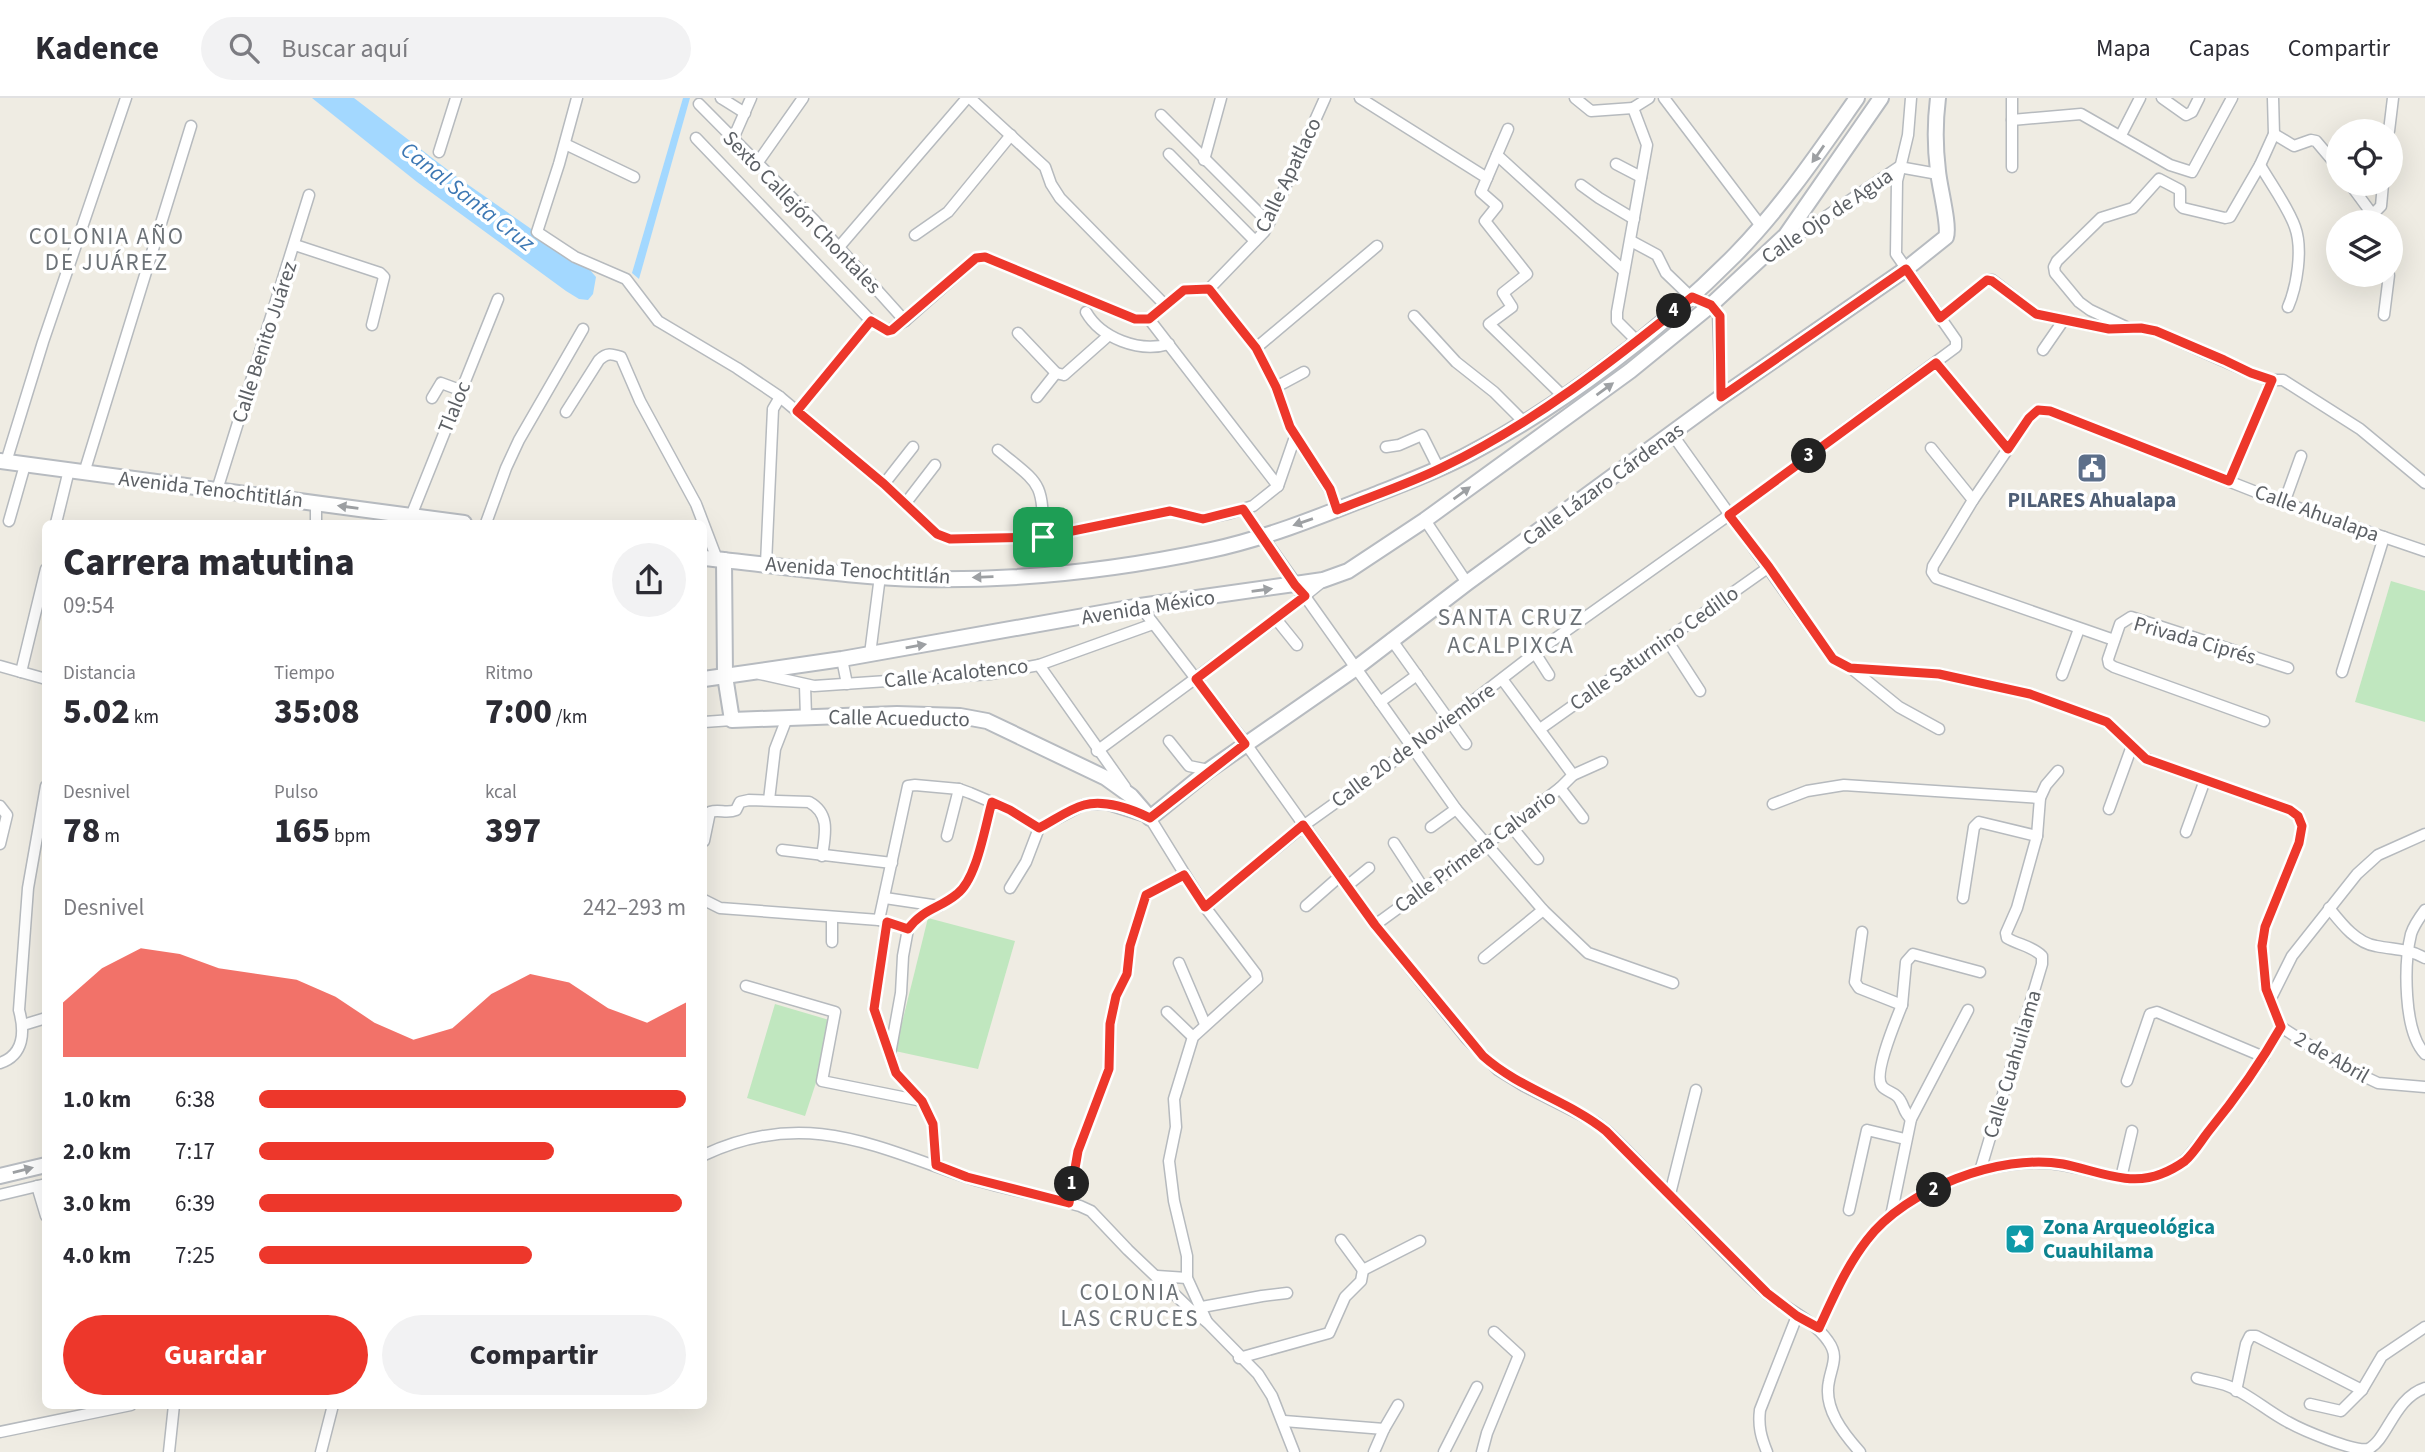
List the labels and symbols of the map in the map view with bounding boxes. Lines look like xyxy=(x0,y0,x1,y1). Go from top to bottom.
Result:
street label: Calle Apatlaco xyxy=(1247,112,1329,238)
street label: Sexto Callejón Chontales xyxy=(716,124,888,301)
water label: Canal Santa Cruz xyxy=(394,134,542,260)
one-way arrow xyxy=(1811,145,1825,163)
street label: Calle Ojo de Agua xyxy=(1755,161,1899,271)
district label: COLONIA AÑO DE JUÁREZ xyxy=(29,220,185,279)
street label: Calle Benito Juárez xyxy=(224,257,304,427)
pin: 4 xyxy=(1656,294,1692,328)
street label: Tlaloc xyxy=(430,376,478,437)
one-way arrow xyxy=(1596,383,1614,397)
street label: Calle Lázaro Cárdenas xyxy=(1516,415,1690,553)
pin: 3 xyxy=(1792,438,1826,474)
public building icon: PILARES Ahualapa xyxy=(2075,451,2109,485)
street label: Avenida Tenochtitlán xyxy=(117,463,305,515)
street label: Calle Ahualapa xyxy=(2250,477,2384,549)
place label: PILARES Ahualapa xyxy=(2008,485,2176,515)
one-way arrow xyxy=(1453,486,1471,500)
one-way arrow xyxy=(337,501,359,512)
pin xyxy=(1013,507,1073,567)
one-way arrow xyxy=(1292,517,1313,528)
street label: Avenida Tenochtitlán xyxy=(764,549,952,591)
one-way arrow xyxy=(972,571,994,583)
street label: Calle Saturnino Cedillo xyxy=(1563,578,1745,718)
street label: Avenida México xyxy=(1079,582,1217,632)
one-way arrow xyxy=(1251,584,1273,595)
district label: SANTA CRUZ ACALPIXCA xyxy=(1438,600,1584,663)
street label: Privada Ciprés xyxy=(2130,608,2260,672)
one-way arrow xyxy=(905,640,927,651)
street label: Calle Acalotenco xyxy=(882,651,1030,695)
street label: Calle 20 de Noviembre xyxy=(1325,675,1501,815)
street label: Calle Acueducto xyxy=(828,702,970,734)
street label: Calle Primera Calvario xyxy=(1388,782,1562,920)
street label: Calle Cuahuilama xyxy=(1975,986,2049,1142)
street label: 2 de Abril xyxy=(2289,1024,2375,1090)
one-way arrow xyxy=(12,1165,34,1176)
pin: 1 xyxy=(1054,1166,1090,1202)
pin: 2 xyxy=(1916,1172,1952,1208)
place label: Zona Arqueológica Cuauhilama xyxy=(2043,1212,2215,1266)
place icon: Zona Arqueológica Cuauhilama xyxy=(2003,1222,2037,1256)
district label: COLONIA LAS CRUCES xyxy=(1060,1276,1200,1335)

